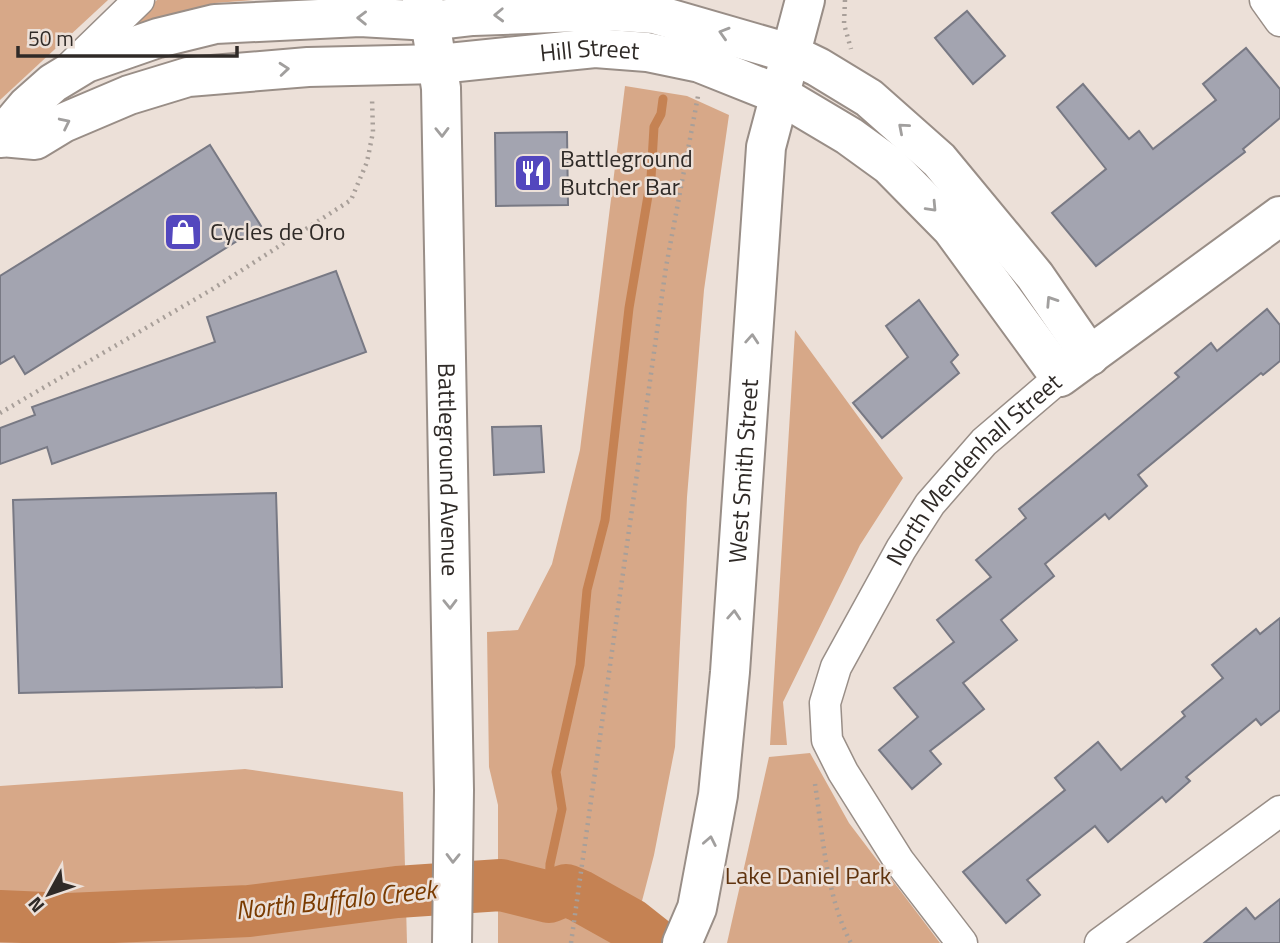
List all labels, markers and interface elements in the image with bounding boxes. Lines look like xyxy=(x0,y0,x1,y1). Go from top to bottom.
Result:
one-way arrow xyxy=(494,7,505,22)
one-way arrow xyxy=(356,10,367,25)
scale bar xyxy=(18,14,236,58)
text: 50 m xyxy=(28,22,74,54)
one-way arrow xyxy=(718,26,730,41)
street label: Hill Street xyxy=(538,29,641,71)
one-way arrow xyxy=(279,62,290,77)
one-way arrow xyxy=(58,117,70,131)
one-way arrow xyxy=(898,124,911,136)
one-way arrow xyxy=(434,127,450,137)
place label: Battleground Butcher Bar xyxy=(560,140,693,204)
restaurant icon: Battleground Butcher Bar xyxy=(512,152,554,194)
one-way arrow xyxy=(924,199,937,212)
shop icon: Cycles de Oro xyxy=(162,211,204,253)
place label: Cycles de Oro xyxy=(210,213,345,249)
one-way arrow xyxy=(1046,295,1059,308)
one-way arrow xyxy=(744,333,759,344)
street label: Battleground Avenue xyxy=(429,363,469,576)
street label: North Mendenhall Street xyxy=(876,364,1069,572)
street label: West Smith Street xyxy=(719,377,767,564)
one-way arrow xyxy=(443,599,458,610)
one-way arrow xyxy=(726,609,741,620)
one-way arrow xyxy=(701,835,716,847)
one-way arrow xyxy=(445,854,461,864)
park label: Lake Daniel Park xyxy=(725,857,892,893)
north arrow xyxy=(14,859,84,929)
water label: North Buffalo Creek xyxy=(234,869,442,929)
text: N xyxy=(20,891,51,920)

